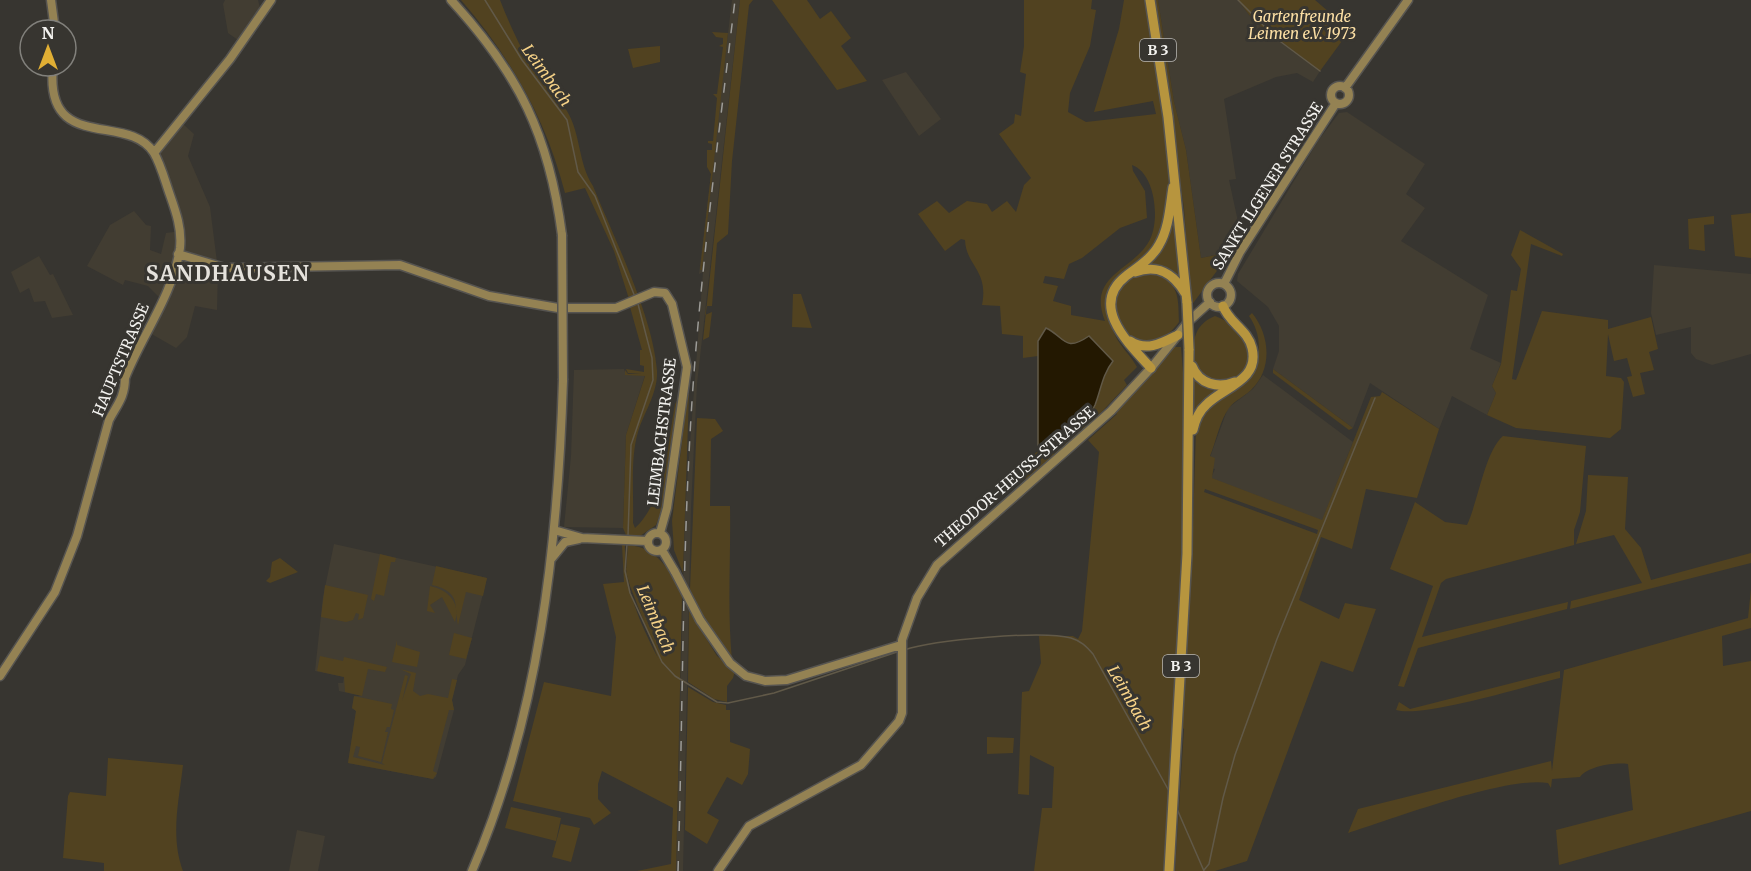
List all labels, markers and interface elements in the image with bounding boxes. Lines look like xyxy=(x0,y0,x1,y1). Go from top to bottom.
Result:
park label: Gartenfreunde Leimen e.V. 1973 xyxy=(1248,7,1356,43)
north arrow xyxy=(18,18,78,78)
text: N xyxy=(42,23,55,43)
road number: B 3 xyxy=(1140,39,1176,61)
water label: Leimbach xyxy=(518,40,576,110)
street label: SANKT ILGENER STRASSE xyxy=(1208,98,1327,273)
district label: SANDHAUSEN xyxy=(146,260,310,287)
street label: HAUPTSTRASSE xyxy=(88,300,153,419)
street label: LEIMBACHSTRASSE xyxy=(643,357,680,507)
street label: THEODOR-HEUSS-STRASSE xyxy=(931,402,1099,551)
water label: Leimbach xyxy=(633,582,679,656)
road number: B 3 xyxy=(1163,655,1199,677)
water label: Leimbach xyxy=(1103,662,1157,734)

